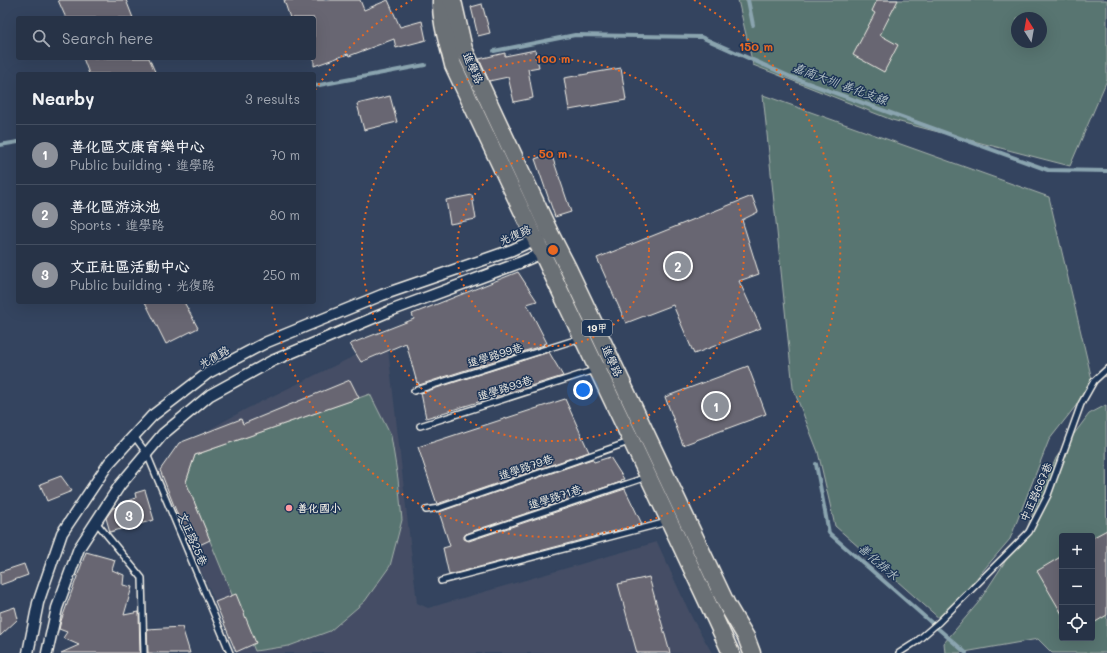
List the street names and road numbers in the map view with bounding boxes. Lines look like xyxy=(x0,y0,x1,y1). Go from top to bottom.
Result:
street label: 進學路 xyxy=(460,50,487,86)
street label: 光復路 xyxy=(497,221,533,248)
road number: 19甲 xyxy=(582,320,612,336)
street label: 進學路99巷 xyxy=(465,339,524,370)
street label: 光復路 xyxy=(196,342,232,371)
street label: 進學路 xyxy=(599,343,626,379)
street label: 進學路93巷 xyxy=(475,372,534,403)
street label: 進學路79巷 xyxy=(497,450,555,483)
street label: 中正路667巷 xyxy=(1016,460,1055,524)
street label: 進學路71巷 xyxy=(526,481,583,512)
street label: 文正路25巷 xyxy=(176,510,211,568)

